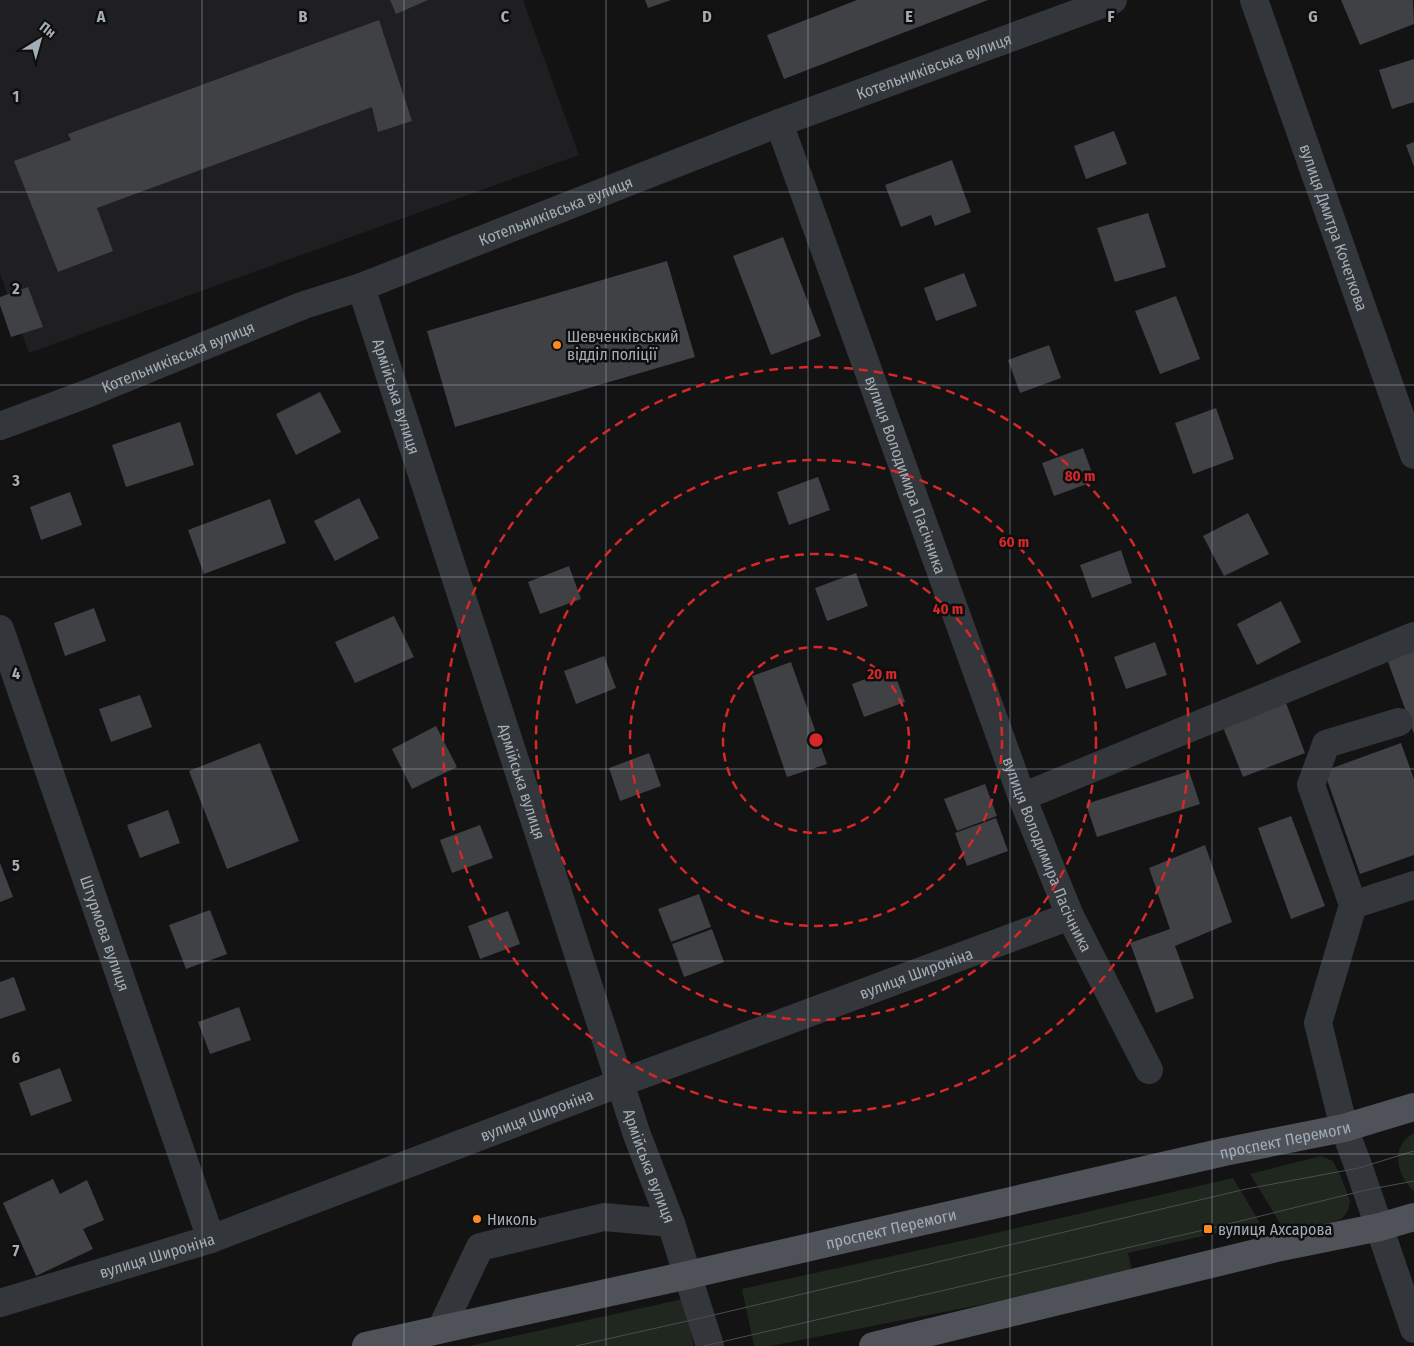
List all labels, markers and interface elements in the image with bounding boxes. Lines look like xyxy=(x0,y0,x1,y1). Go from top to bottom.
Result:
text: A xyxy=(96,7,106,26)
text: B xyxy=(299,7,308,26)
text: C xyxy=(501,7,510,26)
text: D xyxy=(702,7,712,26)
text: E xyxy=(905,7,913,26)
text: F xyxy=(1107,7,1115,26)
text: G xyxy=(1308,7,1318,26)
north arrow xyxy=(15,15,65,65)
text: Пн xyxy=(36,18,59,42)
street label: Котельниківська вулиця xyxy=(854,29,1014,104)
text: 1 xyxy=(13,87,19,106)
street label: вулиця Дмитра Кочеткова xyxy=(1295,141,1372,314)
street label: Котельниківська вулиця xyxy=(476,172,635,250)
text: 2 xyxy=(11,279,20,298)
street label: Котельниківська вулиця xyxy=(99,317,257,397)
place label: Шевченківський відділ поліції xyxy=(567,327,679,364)
street label: Армійська вулиця xyxy=(368,336,424,457)
marker: Шевченківський відділ поліції xyxy=(551,339,563,351)
street label: вулиця Володимира Пасічника xyxy=(861,374,950,577)
text: 80 m xyxy=(1065,467,1095,485)
text: 3 xyxy=(11,471,20,490)
text: 60 m xyxy=(999,533,1029,551)
text: 40 m xyxy=(933,600,963,618)
text: 4 xyxy=(12,664,20,683)
text: 20 m xyxy=(866,665,897,683)
street label: Армійська вулиця xyxy=(494,721,549,842)
centre of rings xyxy=(807,731,825,749)
street label: вулиця Володимира Пасічника xyxy=(998,755,1096,955)
text: 5 xyxy=(12,856,20,875)
street label: Штурмова вулиця xyxy=(76,873,134,994)
street label: вулиця Широніна xyxy=(857,944,976,1003)
text: 6 xyxy=(12,1048,20,1067)
street label: вулиця Широніна xyxy=(478,1085,596,1145)
street label: Армійська вулиця xyxy=(619,1107,679,1226)
street label: проспект Перемоги xyxy=(1218,1117,1353,1163)
street label: проспект Перемоги xyxy=(824,1205,958,1253)
place label: Николь xyxy=(487,1210,537,1229)
marker: Николь xyxy=(471,1213,483,1225)
place label: вулиця Ахсарова xyxy=(1218,1220,1332,1239)
marker: вулиця Ахсарова xyxy=(1202,1223,1214,1235)
street label: вулиця Широніна xyxy=(97,1229,217,1282)
text: 7 xyxy=(13,1241,20,1260)

